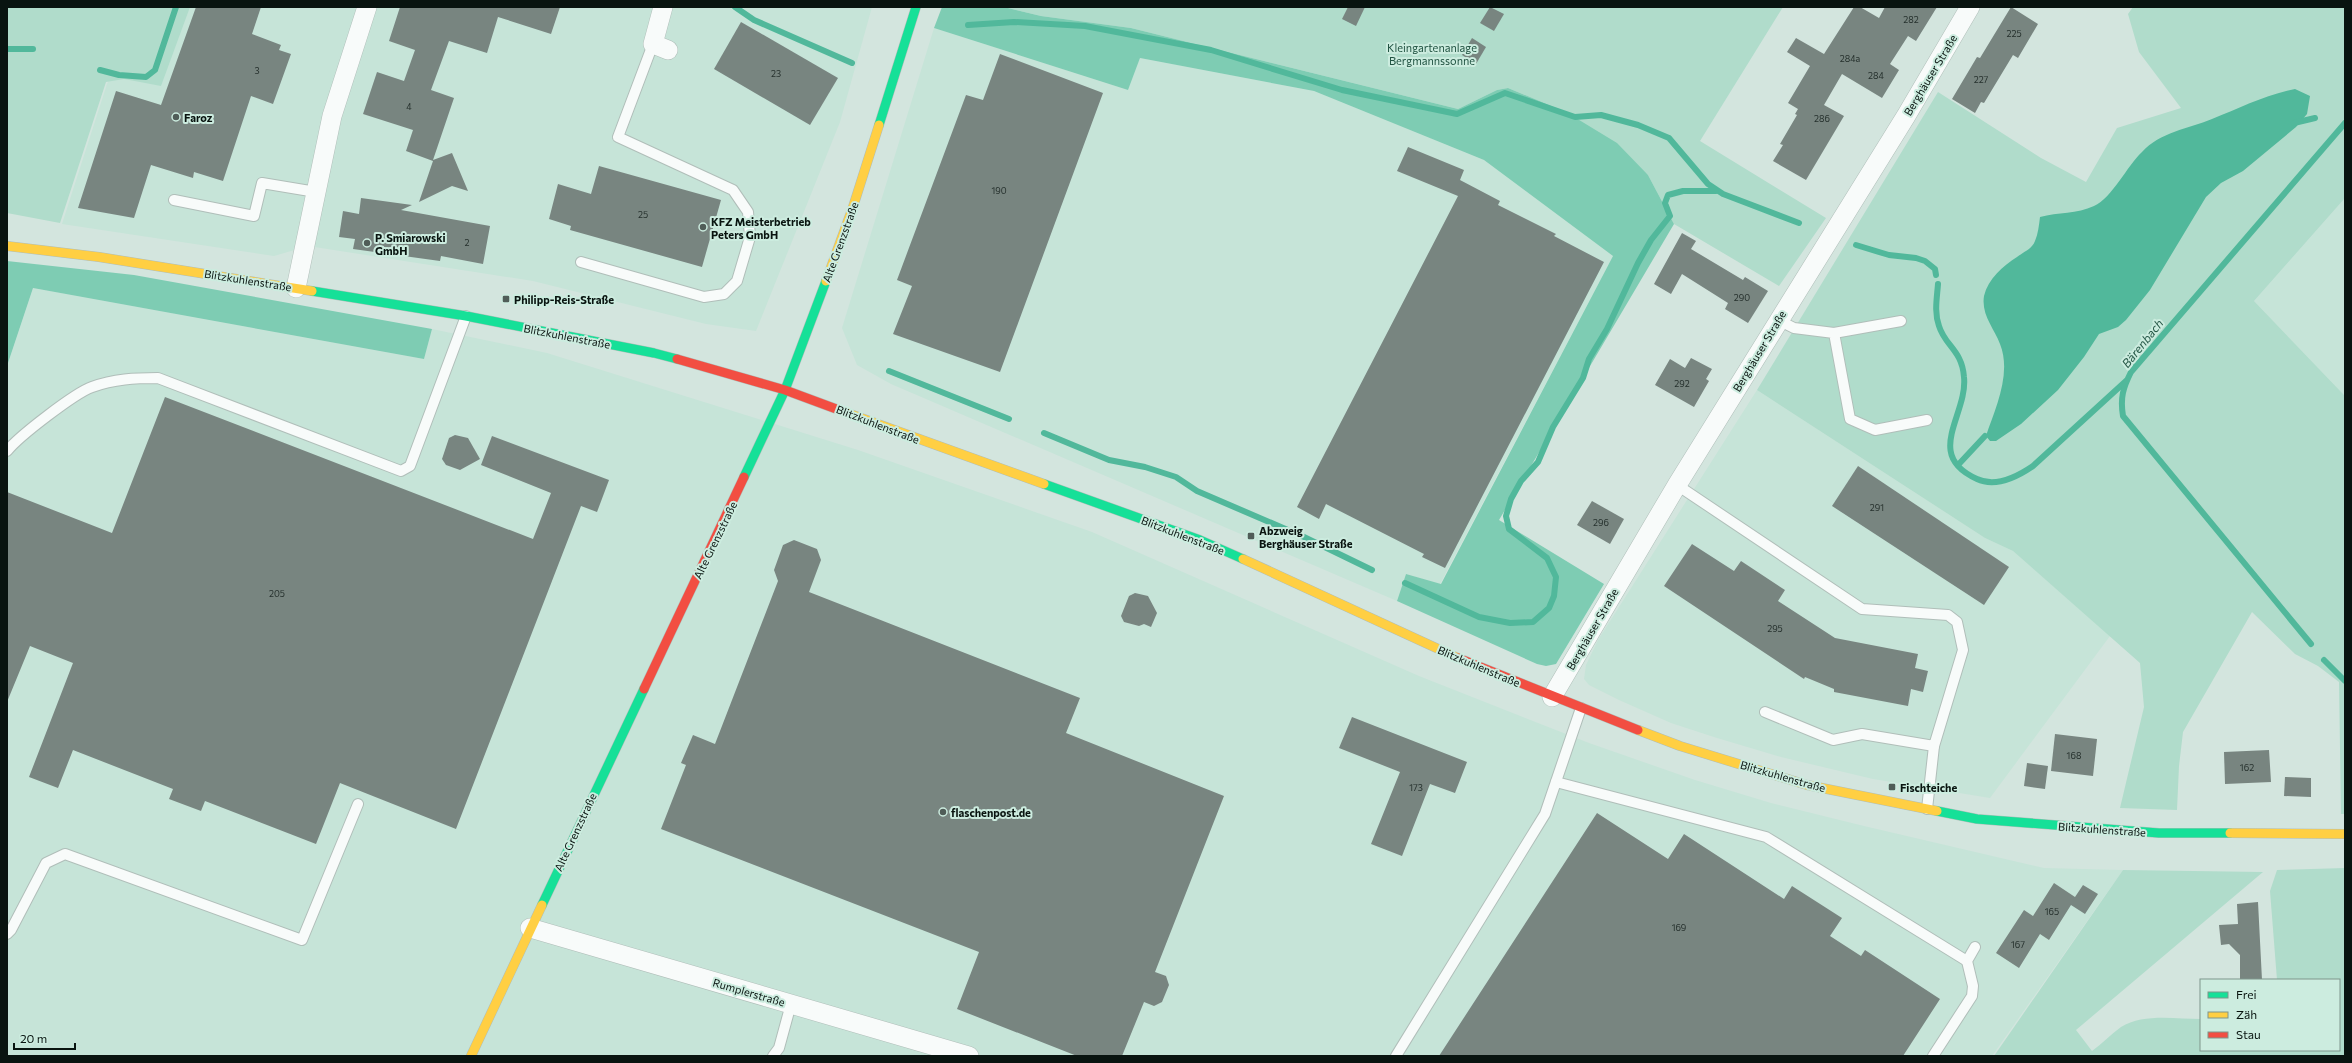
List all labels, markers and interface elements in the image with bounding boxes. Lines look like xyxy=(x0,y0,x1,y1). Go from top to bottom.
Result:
house number: 282 xyxy=(1903,14,1919,25)
house number: 225 xyxy=(2006,28,2022,39)
street label: Berghäuser Straße xyxy=(1901,32,1959,118)
park label: Kleingartenanlage Bergmannssonne xyxy=(1387,41,1477,67)
house number: 284a xyxy=(1840,53,1861,64)
house number: 3 xyxy=(254,65,260,76)
house number: 23 xyxy=(771,68,781,79)
house number: 284 xyxy=(1868,70,1885,81)
house number: 227 xyxy=(1974,74,1989,85)
house number: 4 xyxy=(406,101,412,112)
place label: Faroz xyxy=(184,111,213,124)
marker: Faroz xyxy=(171,112,181,122)
house number: 286 xyxy=(1814,113,1830,124)
house number: 190 xyxy=(991,185,1007,196)
street label: Alte Grenzstraße xyxy=(819,200,861,284)
house number: 25 xyxy=(638,209,648,220)
place label: KFZ Meisterbetrieb Peters GmbH xyxy=(711,215,811,241)
marker: KFZ Meisterbetrieb Peters GmbH xyxy=(698,222,708,232)
place label: P. Smiarowski GmbH xyxy=(375,231,446,257)
house number: 2 xyxy=(465,237,470,248)
marker: P. Smiarowski GmbH xyxy=(362,238,372,248)
street label: Blitzkuhlenstraße xyxy=(204,267,293,293)
house number: 290 xyxy=(1734,292,1750,303)
place label: Philipp-Reis-Straße xyxy=(514,293,614,306)
marker: Philipp-Reis-Straße xyxy=(501,294,511,304)
street label: Berghäuser Straße xyxy=(1730,308,1788,394)
water label: Bärenbach xyxy=(2118,316,2166,370)
street label: Blitzkuhlenstraße xyxy=(523,321,612,351)
house number: 292 xyxy=(1674,378,1690,389)
street label: Blitzkuhlenstraße xyxy=(835,402,922,446)
street label: Alte Grenzstraße xyxy=(691,499,739,581)
house number: 291 xyxy=(1870,502,1884,513)
street label: Blitzkuhlenstraße xyxy=(1140,513,1227,557)
house number: 296 xyxy=(1593,517,1609,528)
place label: Abzweig Berghäuser Straße xyxy=(1259,524,1353,550)
marker: Abzweig Berghäuser Straße xyxy=(1246,531,1256,541)
street label: Berghäuser Straße xyxy=(1563,586,1621,672)
house number: 205 xyxy=(269,588,285,599)
house number: 295 xyxy=(1767,623,1783,634)
street label: Blitzkuhlenstraße xyxy=(1436,643,1522,689)
house number: 168 xyxy=(2067,750,2081,761)
street label: Blitzkuhlenstraße xyxy=(1739,758,1827,794)
house number: 162 xyxy=(2240,762,2254,773)
place label: Fischteiche xyxy=(1900,781,1957,794)
house number: 173 xyxy=(1409,782,1423,793)
marker: Fischteiche xyxy=(1887,782,1897,792)
street label: Alte Grenzstraße xyxy=(551,791,599,873)
place label: flaschenpost.de xyxy=(951,806,1031,819)
marker: flaschenpost.de xyxy=(938,807,948,817)
street label: Blitzkuhlenstraße xyxy=(2058,819,2147,839)
house number: 165 xyxy=(2045,906,2059,917)
house number: 169 xyxy=(1672,922,1686,933)
house number: 167 xyxy=(2011,939,2025,950)
street label: Rumplerstraße xyxy=(711,976,787,1009)
legend xyxy=(2200,979,2340,1051)
text: Frei xyxy=(2236,987,2257,1001)
text: Zäh xyxy=(2236,1007,2257,1021)
scale bar xyxy=(14,1025,75,1051)
text: Stau xyxy=(2236,1027,2261,1041)
text: 20 m xyxy=(20,1031,47,1045)

